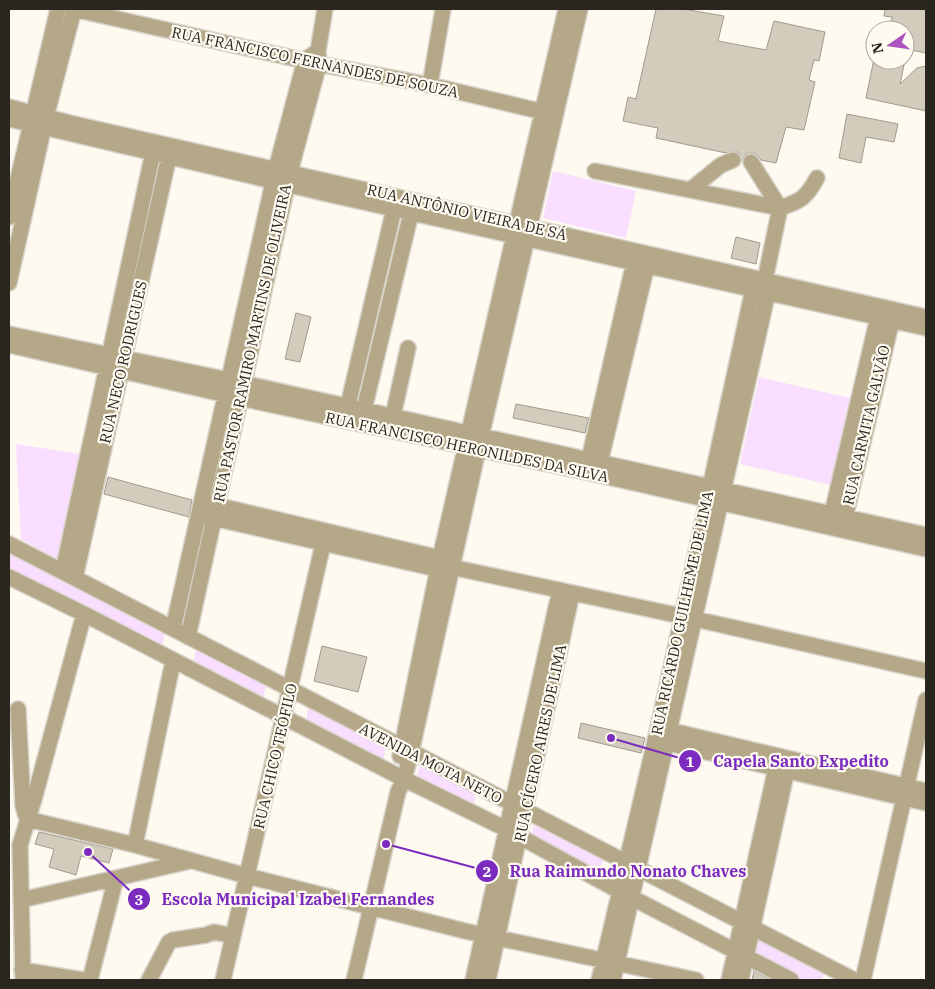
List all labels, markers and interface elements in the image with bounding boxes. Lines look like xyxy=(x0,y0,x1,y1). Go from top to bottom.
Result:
north arrow xyxy=(865,20,915,70)
street label: RUA FRANCISCO FERNANDES DE SOUZA xyxy=(170,22,461,102)
text: N xyxy=(867,41,887,55)
street label: RUA ANTÔNIO VIEIRA DE SÁ xyxy=(365,180,569,244)
street label: RUA PASTOR RAMIRO MARTINS DE OLIVEIRA xyxy=(209,182,295,504)
street label: RUA NECO RODRIGUES xyxy=(95,279,151,445)
street label: RUA CARMITA GALVÃO xyxy=(838,343,894,507)
street label: RUA FRANCISCO HERONILDES DA SILVA xyxy=(324,408,611,486)
street label: RUA RICARDO GUILHEME DE LIMA xyxy=(647,488,717,737)
street label: RUA CÍCERO AIRES DE LIMA xyxy=(510,642,570,843)
street label: RUA CHICO TEÓFILO xyxy=(249,681,301,831)
street label: AVENIDA MOTA NETO xyxy=(356,719,506,807)
callout: Capela Santo Expedito xyxy=(678,746,898,777)
text: Capela Santo Expedito xyxy=(713,751,889,771)
text: 1 xyxy=(685,752,695,771)
callout: Rua Raimundo Nonato Chaves xyxy=(475,856,757,887)
text: Rua Raimundo Nonato Chaves xyxy=(510,861,747,881)
text: 2 xyxy=(482,862,492,881)
callout: Escola Municipal Izabel Fernandes xyxy=(127,884,445,915)
text: Escola Municipal Izabel Fernandes xyxy=(162,889,435,909)
text: 3 xyxy=(134,890,144,909)

